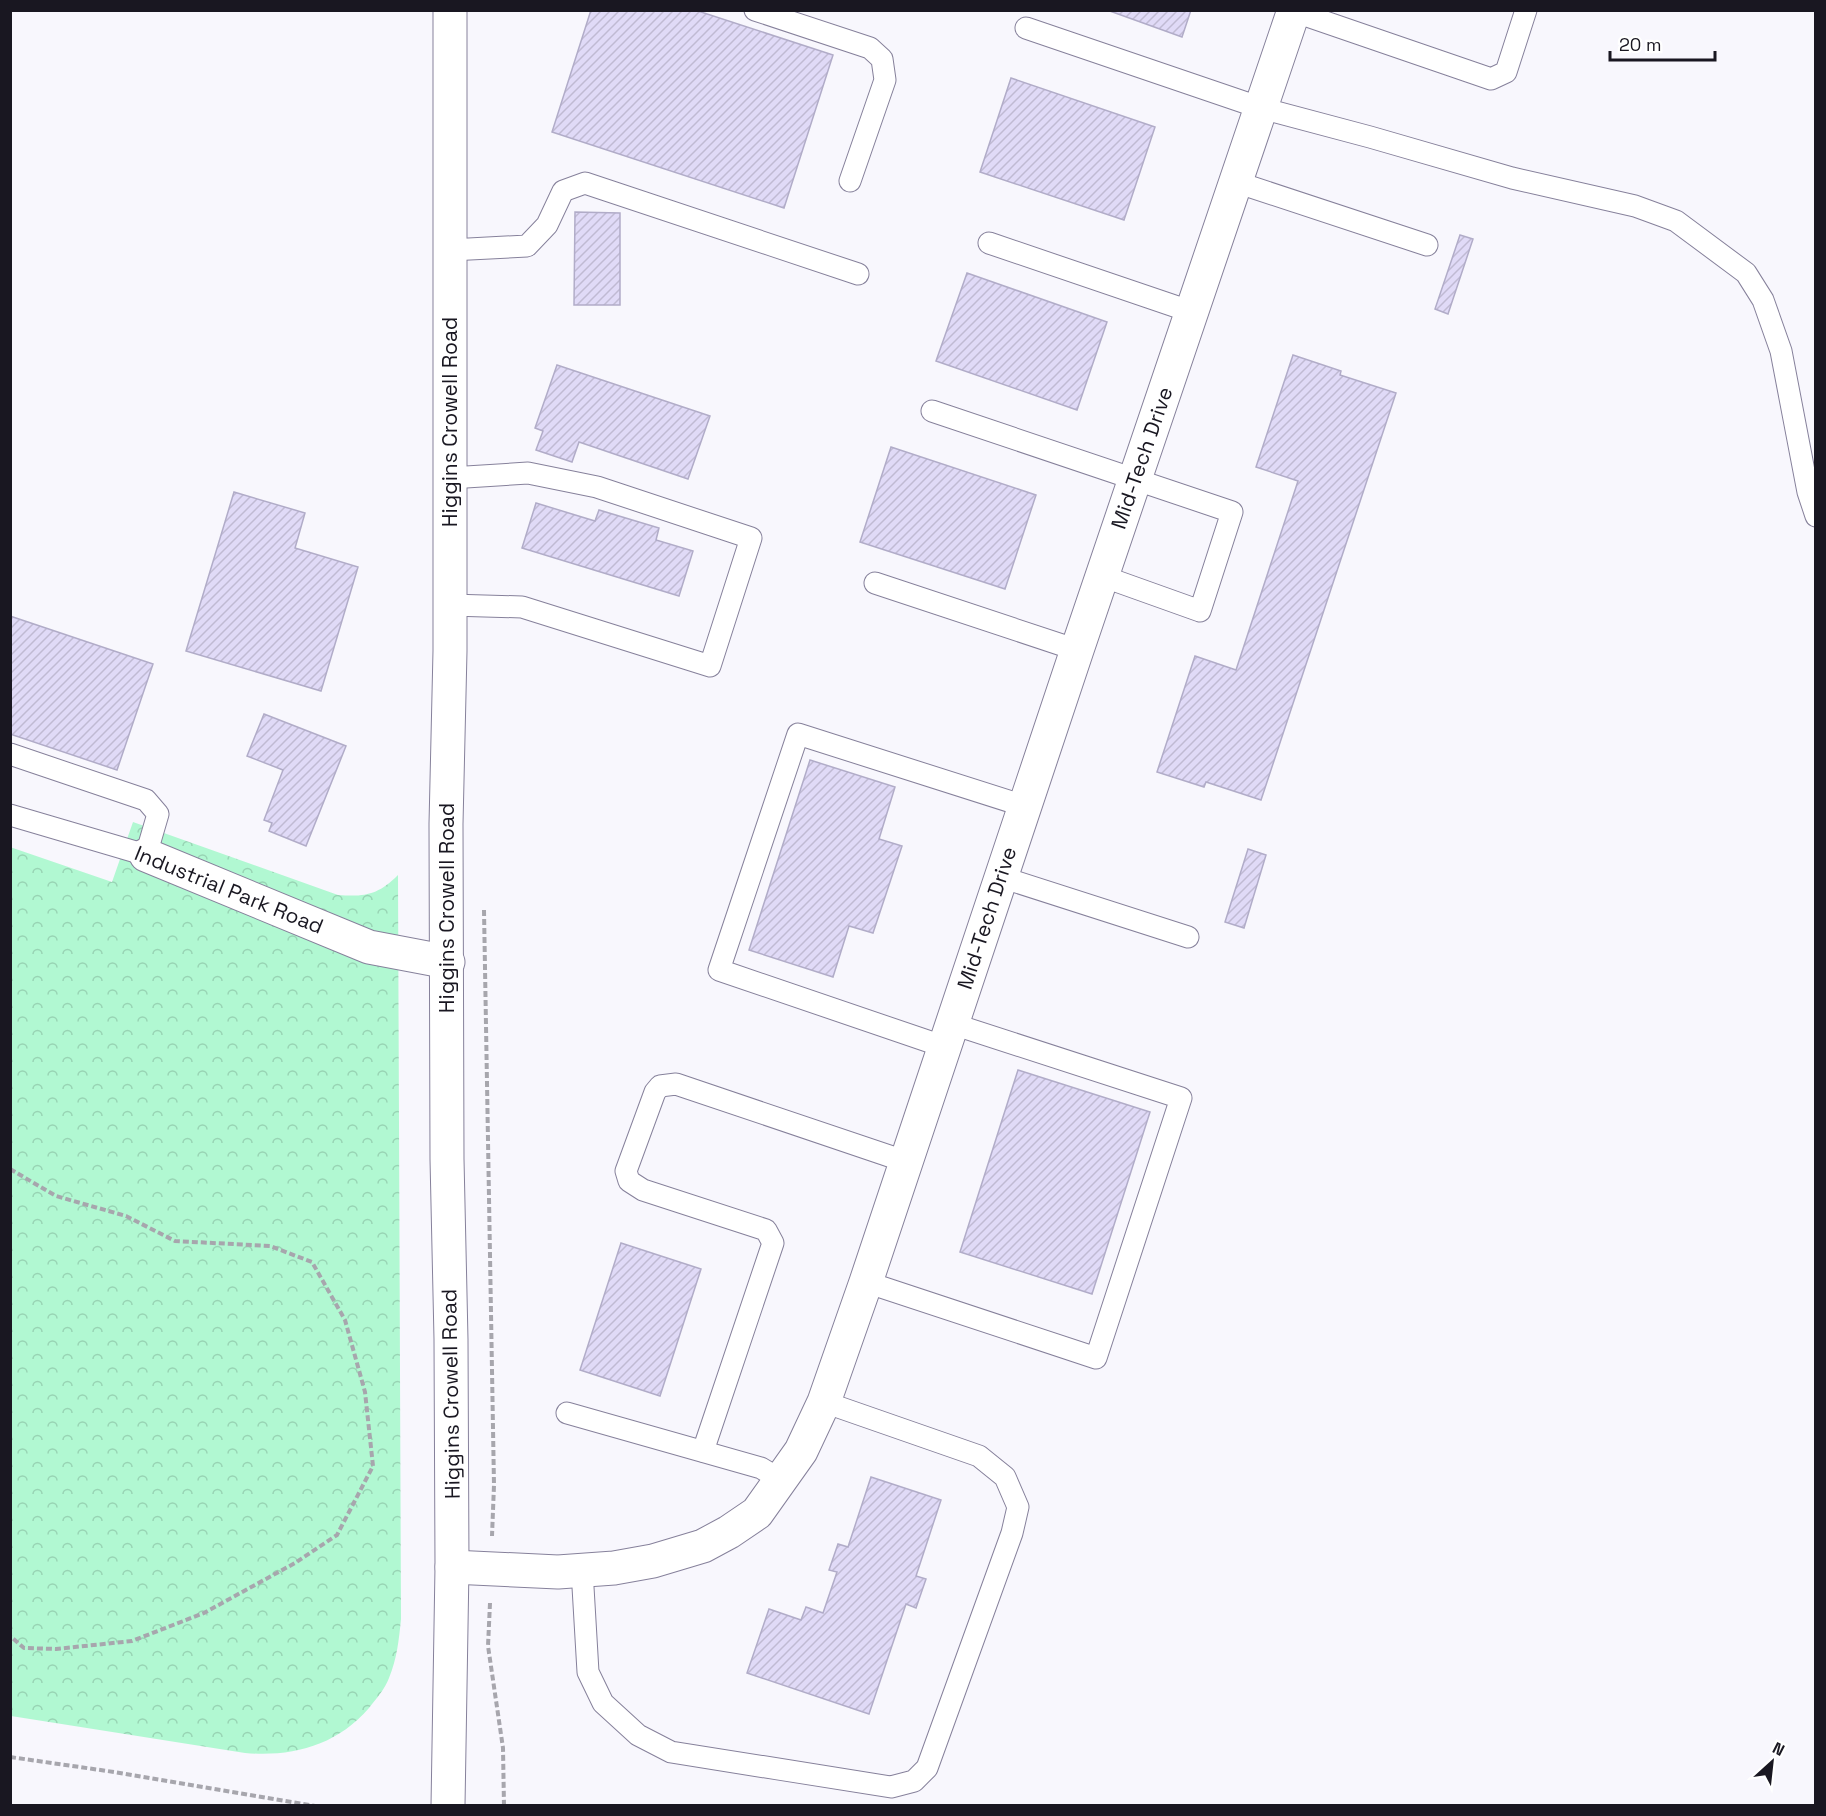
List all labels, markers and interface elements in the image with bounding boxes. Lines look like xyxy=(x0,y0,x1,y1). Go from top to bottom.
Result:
scale bar xyxy=(1610,24,1715,62)
text: 20 m xyxy=(1619,33,1662,56)
street label: Higgins Crowell Road xyxy=(436,317,463,527)
street label: Mid-Tech Drive xyxy=(1105,383,1178,532)
street label: Higgins Crowell Road xyxy=(433,803,460,1013)
street label: Industrial Park Road xyxy=(131,839,327,940)
street label: Mid-Tech Drive xyxy=(951,843,1022,993)
street label: Higgins Crowell Road xyxy=(435,1289,466,1499)
north arrow xyxy=(1742,1732,1802,1792)
text: N xyxy=(1769,1737,1788,1761)

